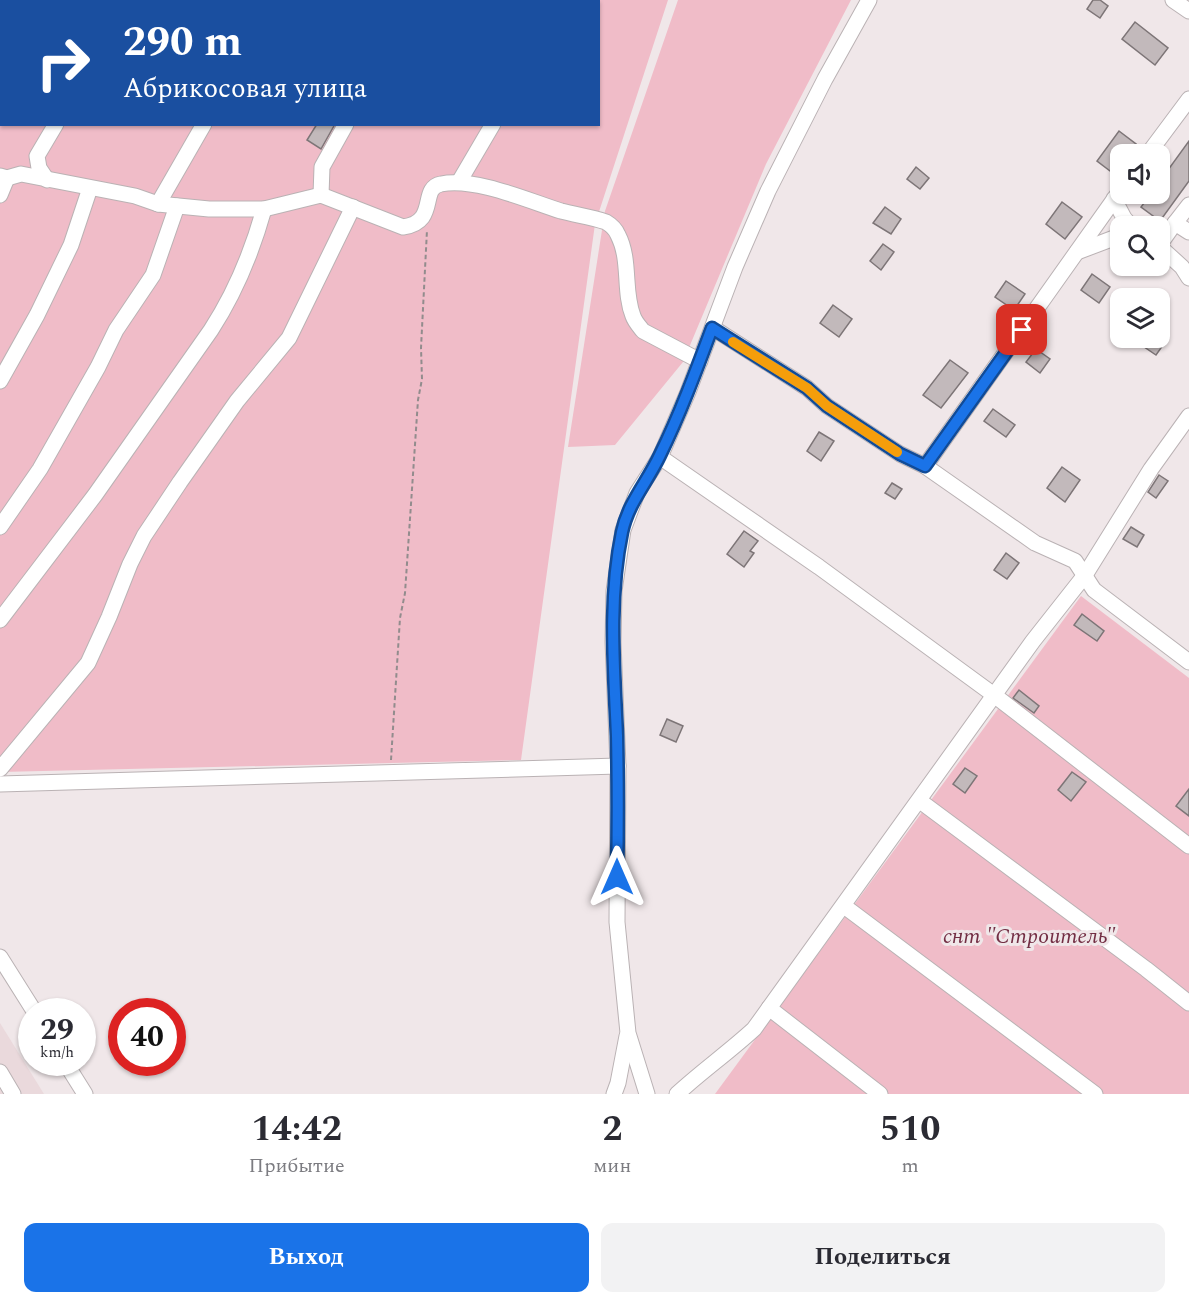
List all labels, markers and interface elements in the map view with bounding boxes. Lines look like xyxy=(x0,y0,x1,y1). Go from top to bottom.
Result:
text: 290 m xyxy=(123,11,242,74)
icon: right xyxy=(24,24,102,102)
text: Абрикосовая улица xyxy=(123,68,367,110)
map controls xyxy=(1110,144,1170,348)
button: sound xyxy=(1110,144,1170,204)
button: search xyxy=(1110,216,1170,276)
button: layers xyxy=(1110,288,1170,348)
pin xyxy=(996,304,1047,355)
icon: arrive xyxy=(1005,313,1038,346)
position arrow xyxy=(585,845,649,909)
park label: снт "Строитель" xyxy=(943,920,1115,953)
speed limit sign: 40 xyxy=(108,998,186,1076)
text: 29 xyxy=(40,1007,74,1053)
text: km/h xyxy=(40,1041,74,1064)
text: 14:42 xyxy=(251,1102,342,1157)
text: 2 xyxy=(602,1102,622,1157)
text: 510 xyxy=(880,1102,940,1157)
text: Прибытие xyxy=(249,1151,345,1181)
text: мин xyxy=(593,1151,631,1181)
text: m xyxy=(902,1151,919,1181)
button: Выход xyxy=(24,1223,589,1292)
button: Поделиться xyxy=(601,1223,1165,1292)

